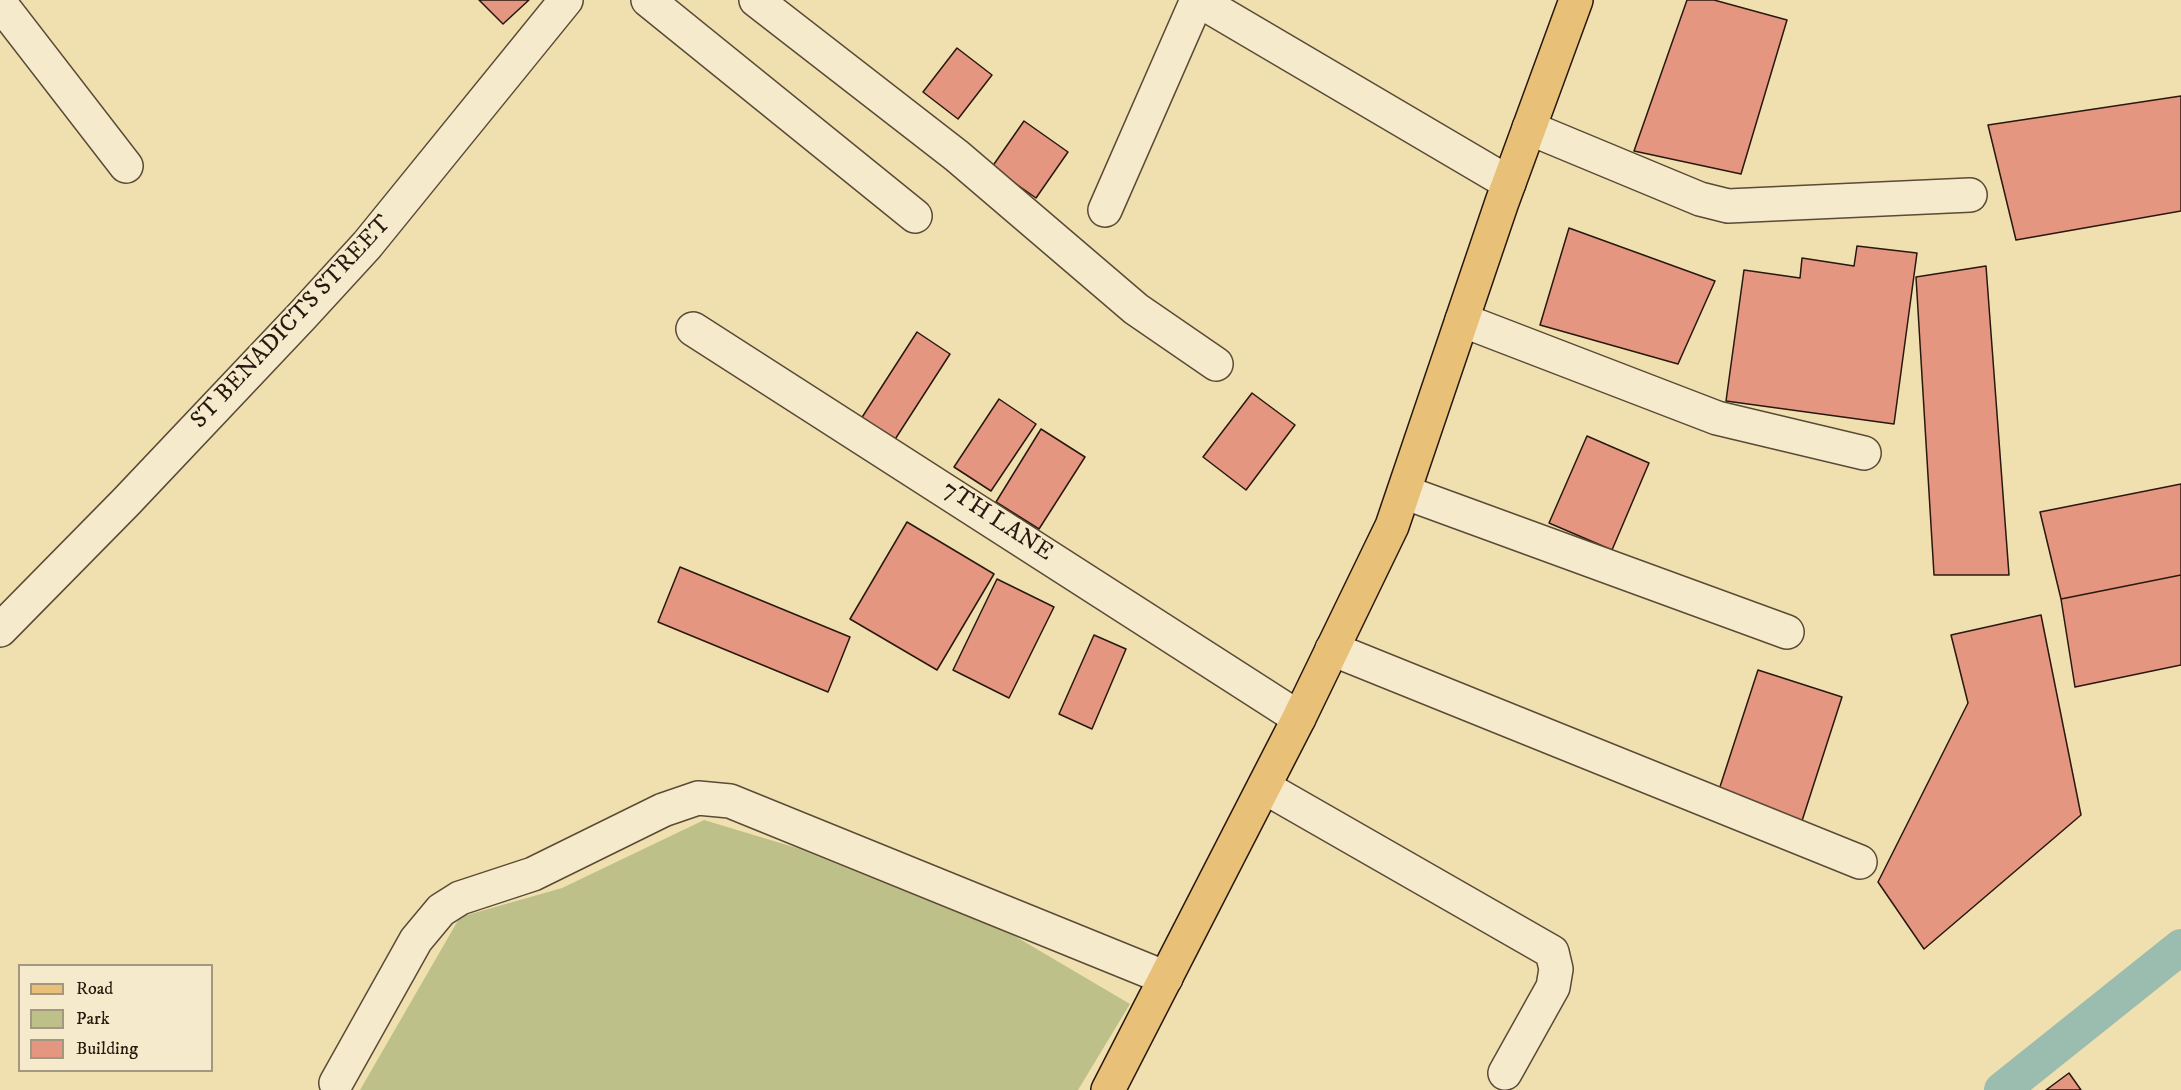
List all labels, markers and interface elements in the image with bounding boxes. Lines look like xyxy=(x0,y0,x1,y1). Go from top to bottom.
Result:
street label: ST BENADICTS STREET xyxy=(186,211,398,435)
street label: 7TH LANE xyxy=(936,476,1058,568)
legend xyxy=(18,964,213,1072)
text: Road xyxy=(76,978,113,1000)
text: Park xyxy=(76,1008,110,1030)
text: Building xyxy=(76,1038,138,1060)

